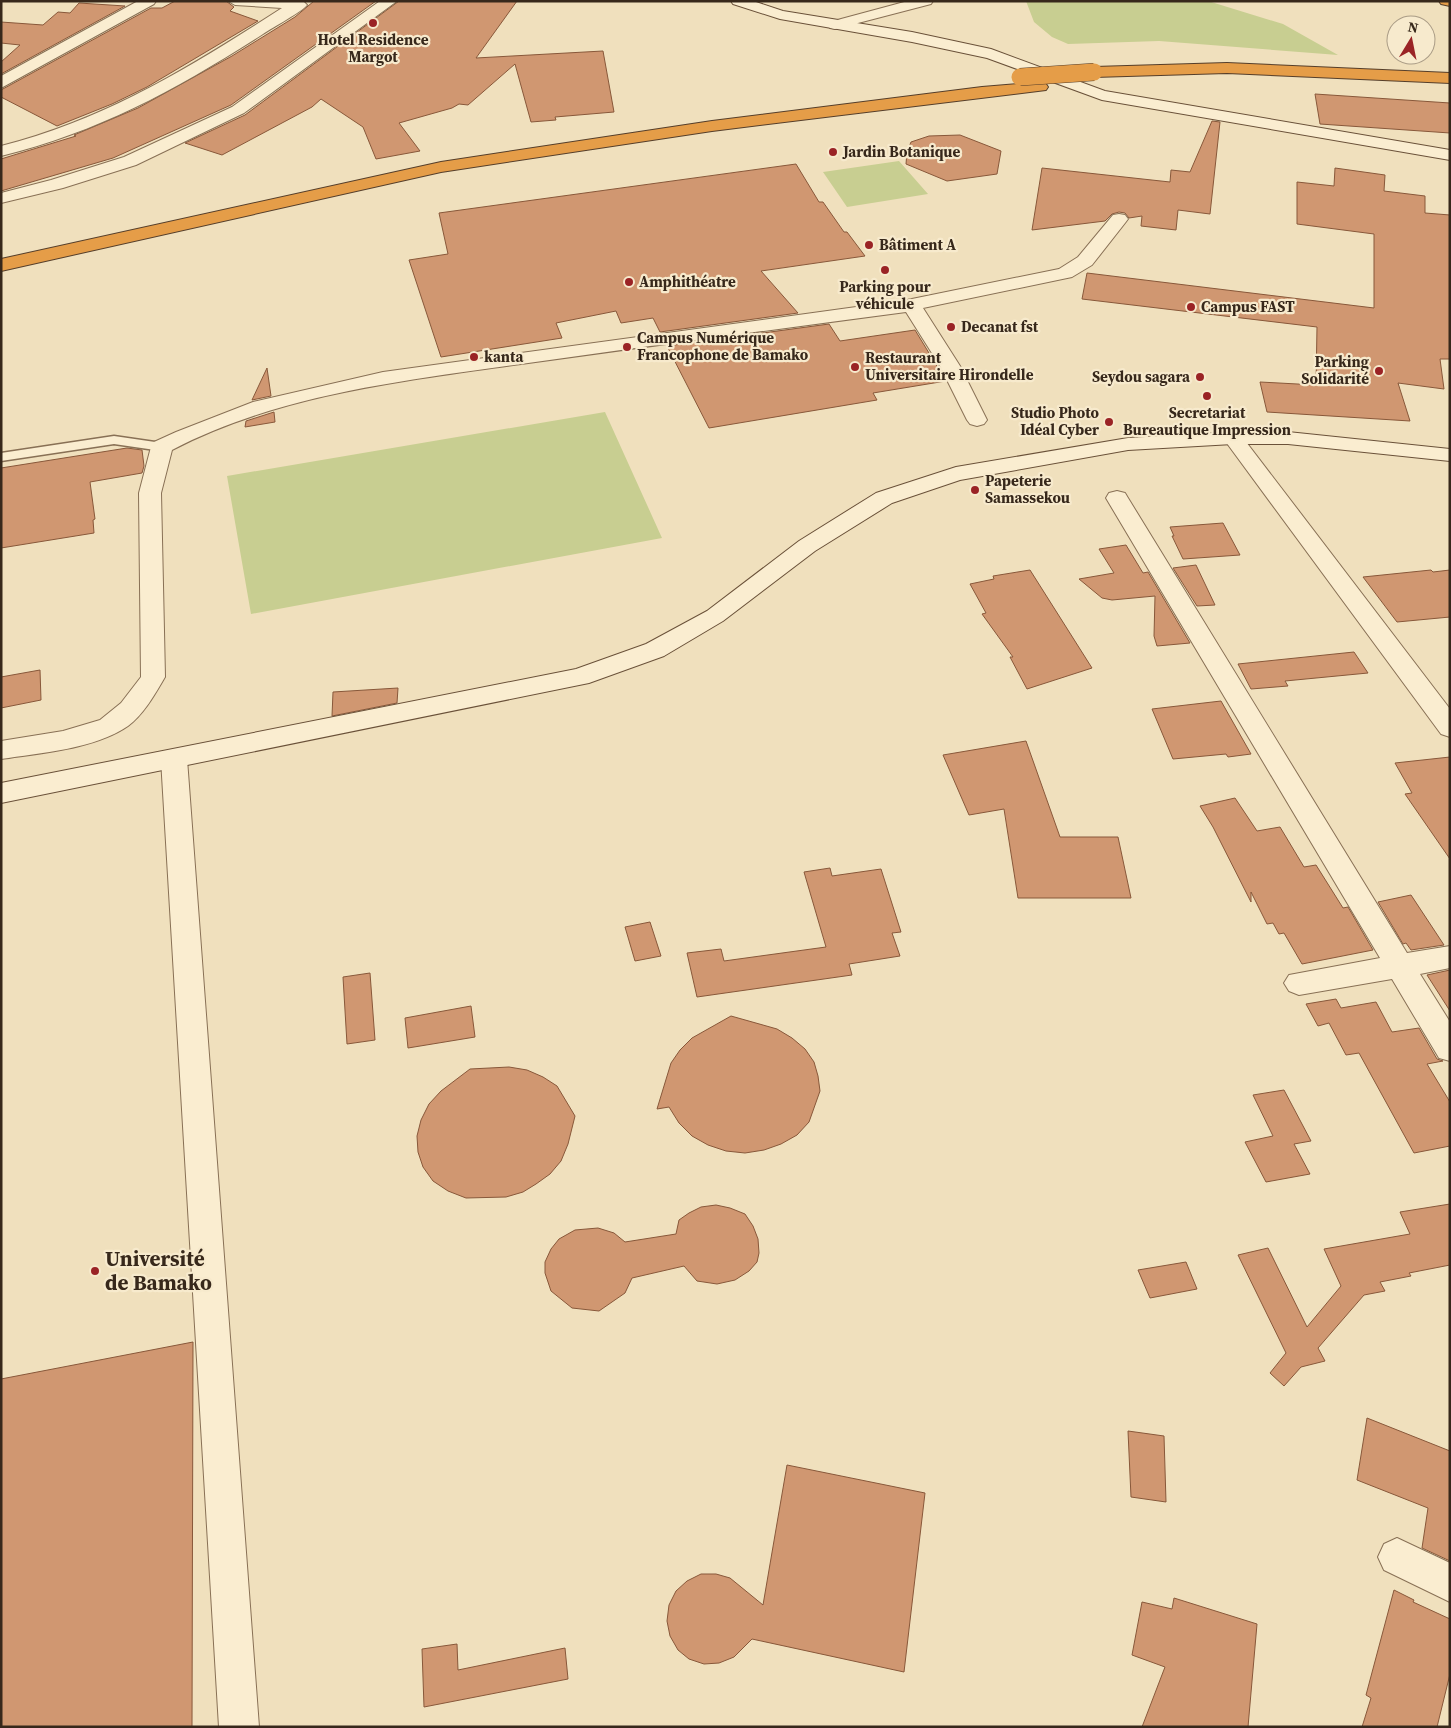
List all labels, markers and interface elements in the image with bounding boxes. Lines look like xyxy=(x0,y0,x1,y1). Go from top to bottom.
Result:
north arrow xyxy=(1386,15,1436,65)
text: N xyxy=(1406,16,1420,38)
marker: Hotel Residence Margot xyxy=(367,17,379,29)
place label: Hotel Residence Margot xyxy=(317,29,429,67)
place label: Jardin Botanique xyxy=(842,141,960,162)
marker: Jardin Botanique xyxy=(827,146,839,158)
place label: Bâtiment A xyxy=(879,234,956,255)
marker: Bâtiment A xyxy=(863,239,875,251)
marker: Parking pour véhicule xyxy=(879,264,891,276)
place label: Amphithéatre xyxy=(639,271,736,292)
marker: Amphithéatre xyxy=(623,276,635,288)
place label: Parking pour véhicule xyxy=(839,276,931,314)
place label: Campus FAST xyxy=(1201,296,1295,317)
marker: Campus FAST xyxy=(1185,301,1197,313)
place label: Decanat fst xyxy=(961,316,1039,337)
marker: Decanat fst xyxy=(945,321,957,333)
place label: Campus Numérique Francophone de Bamako xyxy=(637,327,809,365)
marker: Campus Numérique Francophone de Bamako xyxy=(621,341,633,353)
place label: kanta xyxy=(484,346,524,367)
place label: Restaurant Universitaire Hirondelle xyxy=(865,347,1034,385)
marker: kanta xyxy=(468,351,480,363)
place label: Parking Solidarité xyxy=(1301,351,1369,389)
marker: Restaurant Universitaire Hirondelle xyxy=(849,361,861,373)
marker: Parking Solidarité xyxy=(1373,365,1385,377)
place label: Seydou sagara xyxy=(1092,366,1191,387)
marker: Seydou sagara xyxy=(1194,371,1206,383)
marker: Secretariat Bureautique Impression xyxy=(1201,390,1213,402)
place label: Studio Photo Idéal Cyber xyxy=(1011,402,1100,440)
place label: Secretariat Bureautique Impression xyxy=(1123,402,1291,440)
marker: Studio Photo Idéal Cyber xyxy=(1103,416,1115,428)
place label: Papeterie Samassekou xyxy=(985,470,1070,508)
marker: Papeterie Samassekou xyxy=(969,484,981,496)
place label: Université de Bamako xyxy=(105,1244,212,1297)
marker: Université de Bamako xyxy=(89,1265,101,1277)

